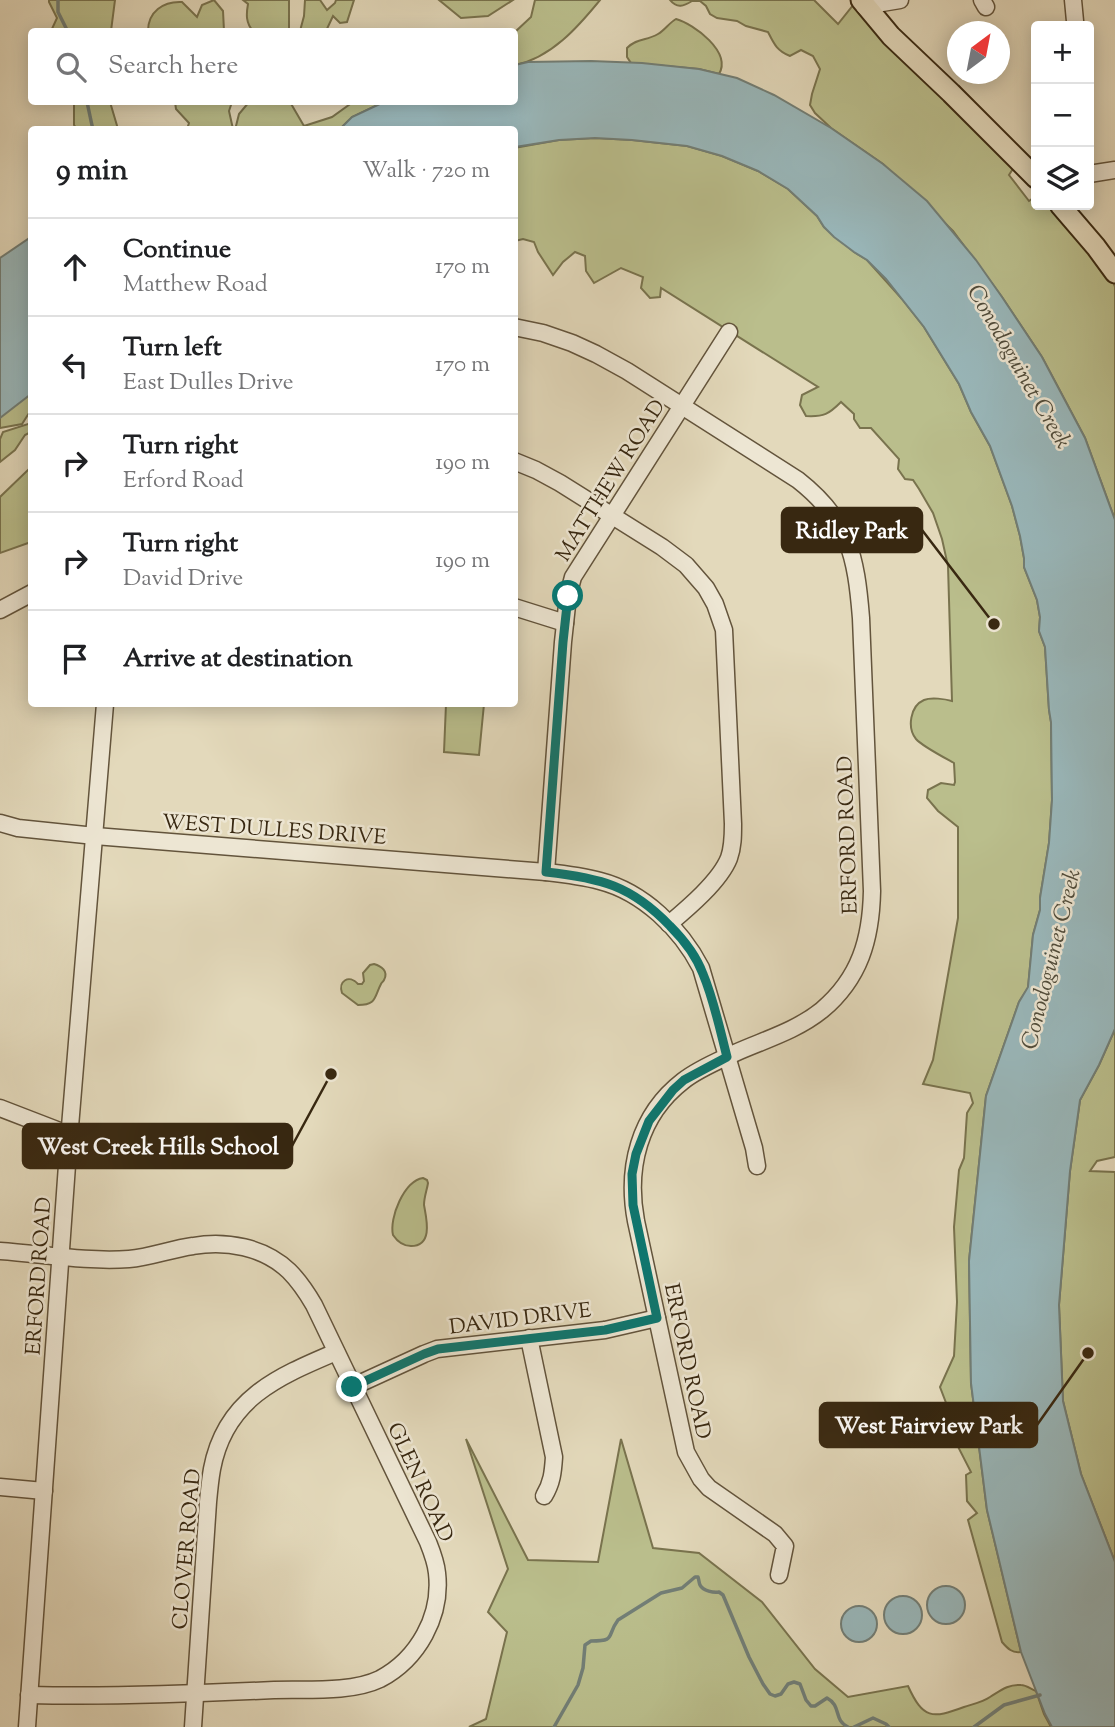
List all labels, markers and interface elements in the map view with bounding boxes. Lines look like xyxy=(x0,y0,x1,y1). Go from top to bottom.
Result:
north arrow xyxy=(947,21,1010,84)
map controls xyxy=(1031,21,1094,210)
button: + xyxy=(1031,21,1094,84)
search box xyxy=(28,28,518,105)
icon: search xyxy=(52,48,90,86)
text: Search here xyxy=(108,48,238,85)
button: − xyxy=(1031,84,1094,147)
button: layers xyxy=(1031,147,1094,210)
text: 9 min xyxy=(56,150,128,193)
text: Walk · 720 m xyxy=(362,155,490,188)
text: Continue xyxy=(123,232,231,269)
icon: ahead xyxy=(56,248,94,286)
text: 170 m xyxy=(435,251,490,284)
text: Matthew Road xyxy=(123,269,268,302)
water label: Conodoguinet Creek xyxy=(957,279,1078,455)
text: Turn left xyxy=(123,330,222,367)
icon: left xyxy=(56,346,94,384)
text: 170 m xyxy=(435,349,490,382)
text: East Dulles Drive xyxy=(123,367,293,400)
street label: MATTHEW ROAD xyxy=(550,394,674,568)
text: Turn right xyxy=(123,428,238,465)
icon: right xyxy=(56,444,94,482)
text: 190 m xyxy=(435,447,490,480)
text: Erford Road xyxy=(123,465,244,498)
callout: Ridley Park xyxy=(782,508,922,552)
text: Ridley Park xyxy=(796,516,909,549)
text: Turn right xyxy=(123,526,238,563)
icon: right xyxy=(56,542,94,580)
text: 190 m xyxy=(435,545,490,578)
text: David Drive xyxy=(123,563,243,596)
route start xyxy=(552,580,583,611)
icon: arrive xyxy=(56,640,94,678)
text: Arrive at destination xyxy=(123,641,353,678)
street label: ERFORD ROAD xyxy=(831,755,867,915)
street label: WEST DULLES DRIVE xyxy=(161,808,387,854)
water label: Conodoguinet Creek xyxy=(1014,866,1091,1053)
callout: West Creek Hills School xyxy=(23,1124,292,1168)
text: West Creek Hills School xyxy=(37,1132,279,1165)
street label: ERFORD ROAD xyxy=(20,1196,60,1356)
street label: ERFORD ROAD xyxy=(655,1281,717,1442)
street label: DAVID DRIVE xyxy=(448,1296,593,1344)
route end xyxy=(336,1371,367,1402)
callout: West Fairview Park xyxy=(820,1403,1037,1447)
text: West Fairview Park xyxy=(835,1411,1024,1444)
street label: GLEN ROAD xyxy=(378,1418,460,1548)
street label: CLOVER ROAD xyxy=(166,1468,210,1631)

